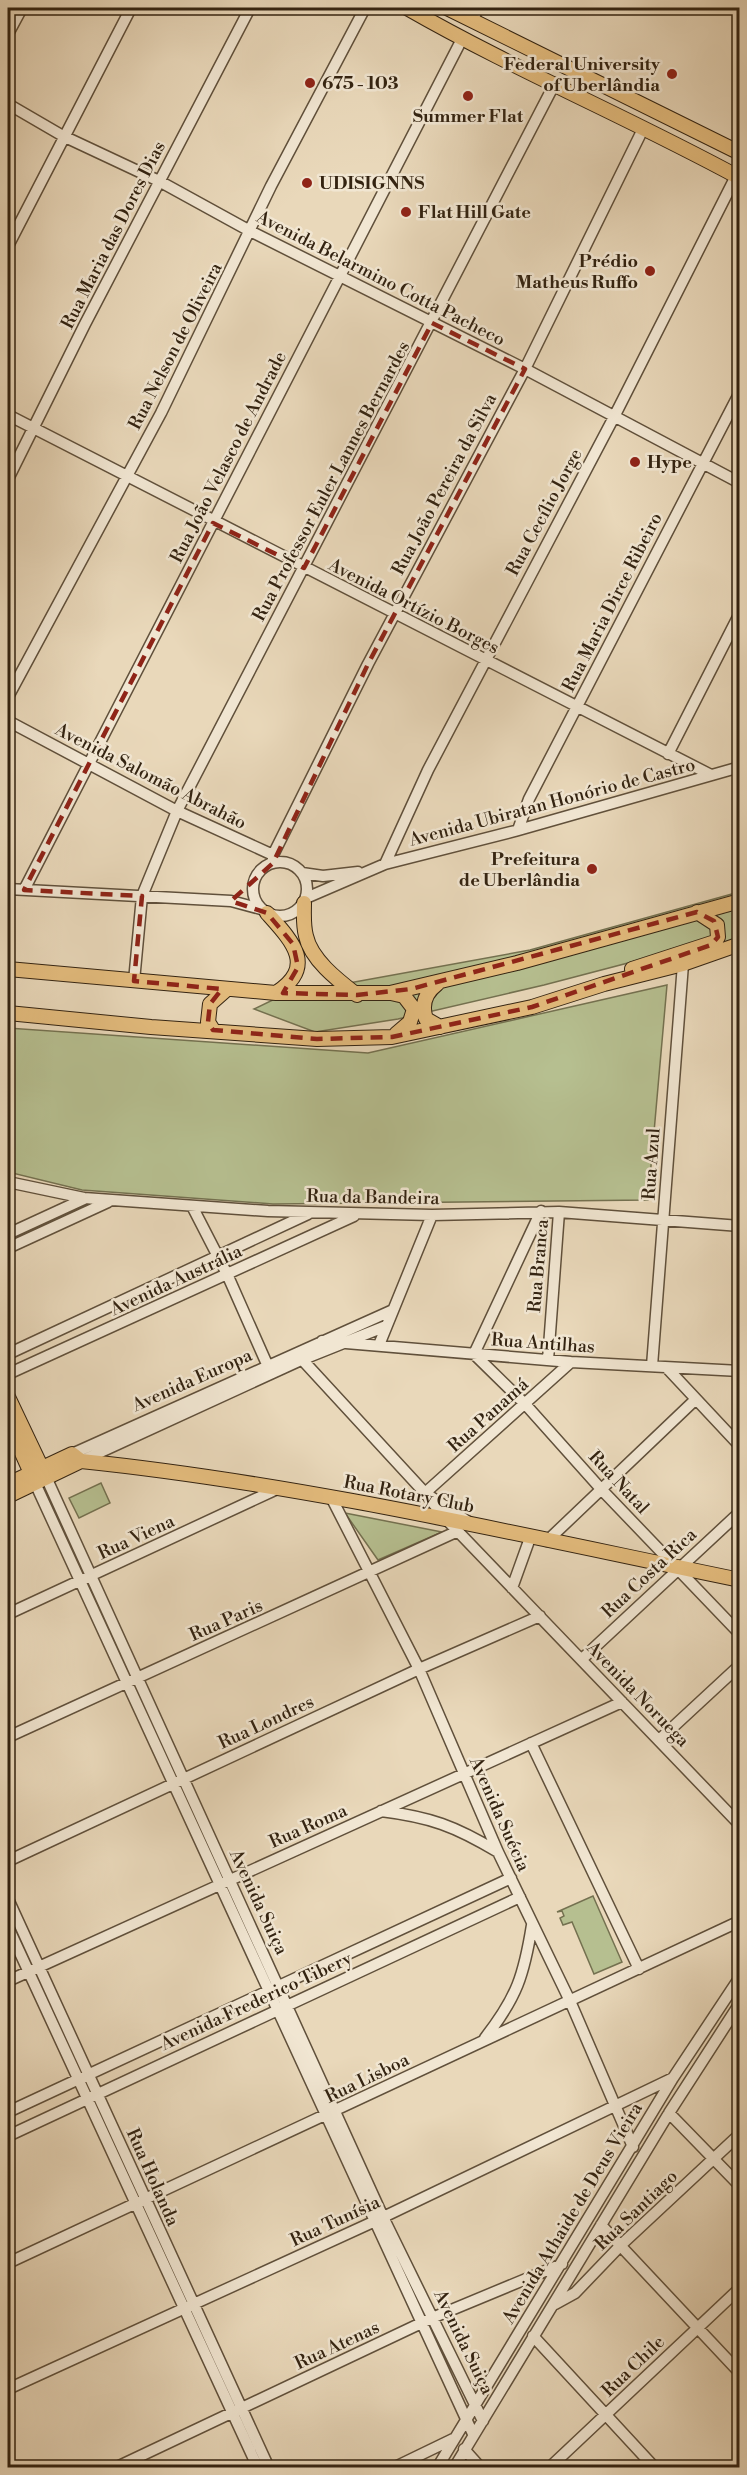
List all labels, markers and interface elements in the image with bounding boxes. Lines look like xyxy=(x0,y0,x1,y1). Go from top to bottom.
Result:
place label: Federal University of Uberlândia xyxy=(504,53,661,97)
marker: Federal University of Uberlândia xyxy=(665,67,679,81)
place label: 675 - 103 xyxy=(322,72,399,95)
marker: 675 - 103 xyxy=(303,76,317,90)
marker: Summer Flat xyxy=(461,89,475,103)
place label: Summer Flat xyxy=(413,105,524,128)
street label: Rua Maria das Dores Dias xyxy=(56,137,171,333)
place label: UDISIGNNS xyxy=(319,172,424,195)
marker: UDISIGNNS xyxy=(300,176,314,190)
place label: Flat Hill Gate xyxy=(418,201,531,224)
street label: Avenida Belarmino Cotta Pacheco xyxy=(252,205,509,351)
marker: Flat Hill Gate xyxy=(399,205,413,219)
place label: Prédio Matheus Ruffo xyxy=(516,250,638,294)
street label: Rua Nelson de Oliveira xyxy=(123,258,228,434)
marker: Prédio Matheus Ruffo xyxy=(643,264,657,278)
street label: Rua Professor Euler Lannes Bernardes xyxy=(248,337,415,625)
street label: Rua João Velasco de Andrade xyxy=(165,348,292,567)
street label: Rua João Pereira da Silva xyxy=(387,389,503,579)
street label: Rua Cecílio Jorge xyxy=(501,445,588,580)
place label: Hype xyxy=(647,451,692,474)
marker: Hype xyxy=(628,455,642,469)
street label: Rua Maria Dirce Ribeiro xyxy=(557,509,668,696)
street label: Avenida Ortízio Borges xyxy=(324,553,503,660)
street label: Avenida Salomão Abrahão xyxy=(50,718,250,835)
street label: Avenida Ubiratan Honório de Castro xyxy=(406,753,698,852)
place label: Prefeitura de Uberlândia xyxy=(459,848,580,892)
marker: Prefeitura de Uberlândia xyxy=(585,862,599,876)
street label: Rua Azul xyxy=(638,1127,666,1201)
street label: Rua da Bandeira xyxy=(306,1185,441,1210)
street label: Rua Branca xyxy=(523,1217,554,1314)
street label: Avenida Austrália xyxy=(106,1239,247,1322)
street label: Rua Antilhas xyxy=(490,1328,596,1359)
street label: Avenida Europa xyxy=(128,1343,257,1418)
street label: Rua Panamá xyxy=(443,1373,534,1458)
street label: Rua Natal xyxy=(583,1446,654,1519)
street label: Rua Rotary Club xyxy=(342,1471,476,1518)
street label: Rua Viena xyxy=(94,1509,179,1565)
street label: Rua Costa Rica xyxy=(597,1523,702,1623)
street label: Rua Paris xyxy=(186,1594,267,1647)
street label: Avenida Noruega xyxy=(581,1636,695,1753)
street label: Rua Londres xyxy=(215,1690,318,1755)
street label: Avenida Suécia xyxy=(464,1753,535,1876)
street label: Rua Roma xyxy=(266,1799,352,1854)
street label: Avenida Suiça xyxy=(224,1845,293,1959)
street label: Avenida Frederico Tibery xyxy=(156,1947,356,2056)
street label: Rua Lisboa xyxy=(321,2048,414,2109)
street label: Avenida Athaide de Deus Vieira xyxy=(497,2098,648,2329)
street label: Rua Holanda xyxy=(121,2125,185,2230)
street label: Rua Santiago xyxy=(590,2165,683,2256)
street label: Rua Tunísia xyxy=(287,2190,385,2252)
street label: Avenida Suiça xyxy=(428,2285,499,2399)
street label: Rua Atenas xyxy=(291,2316,383,2375)
street label: Rua Chile xyxy=(597,2331,670,2402)

